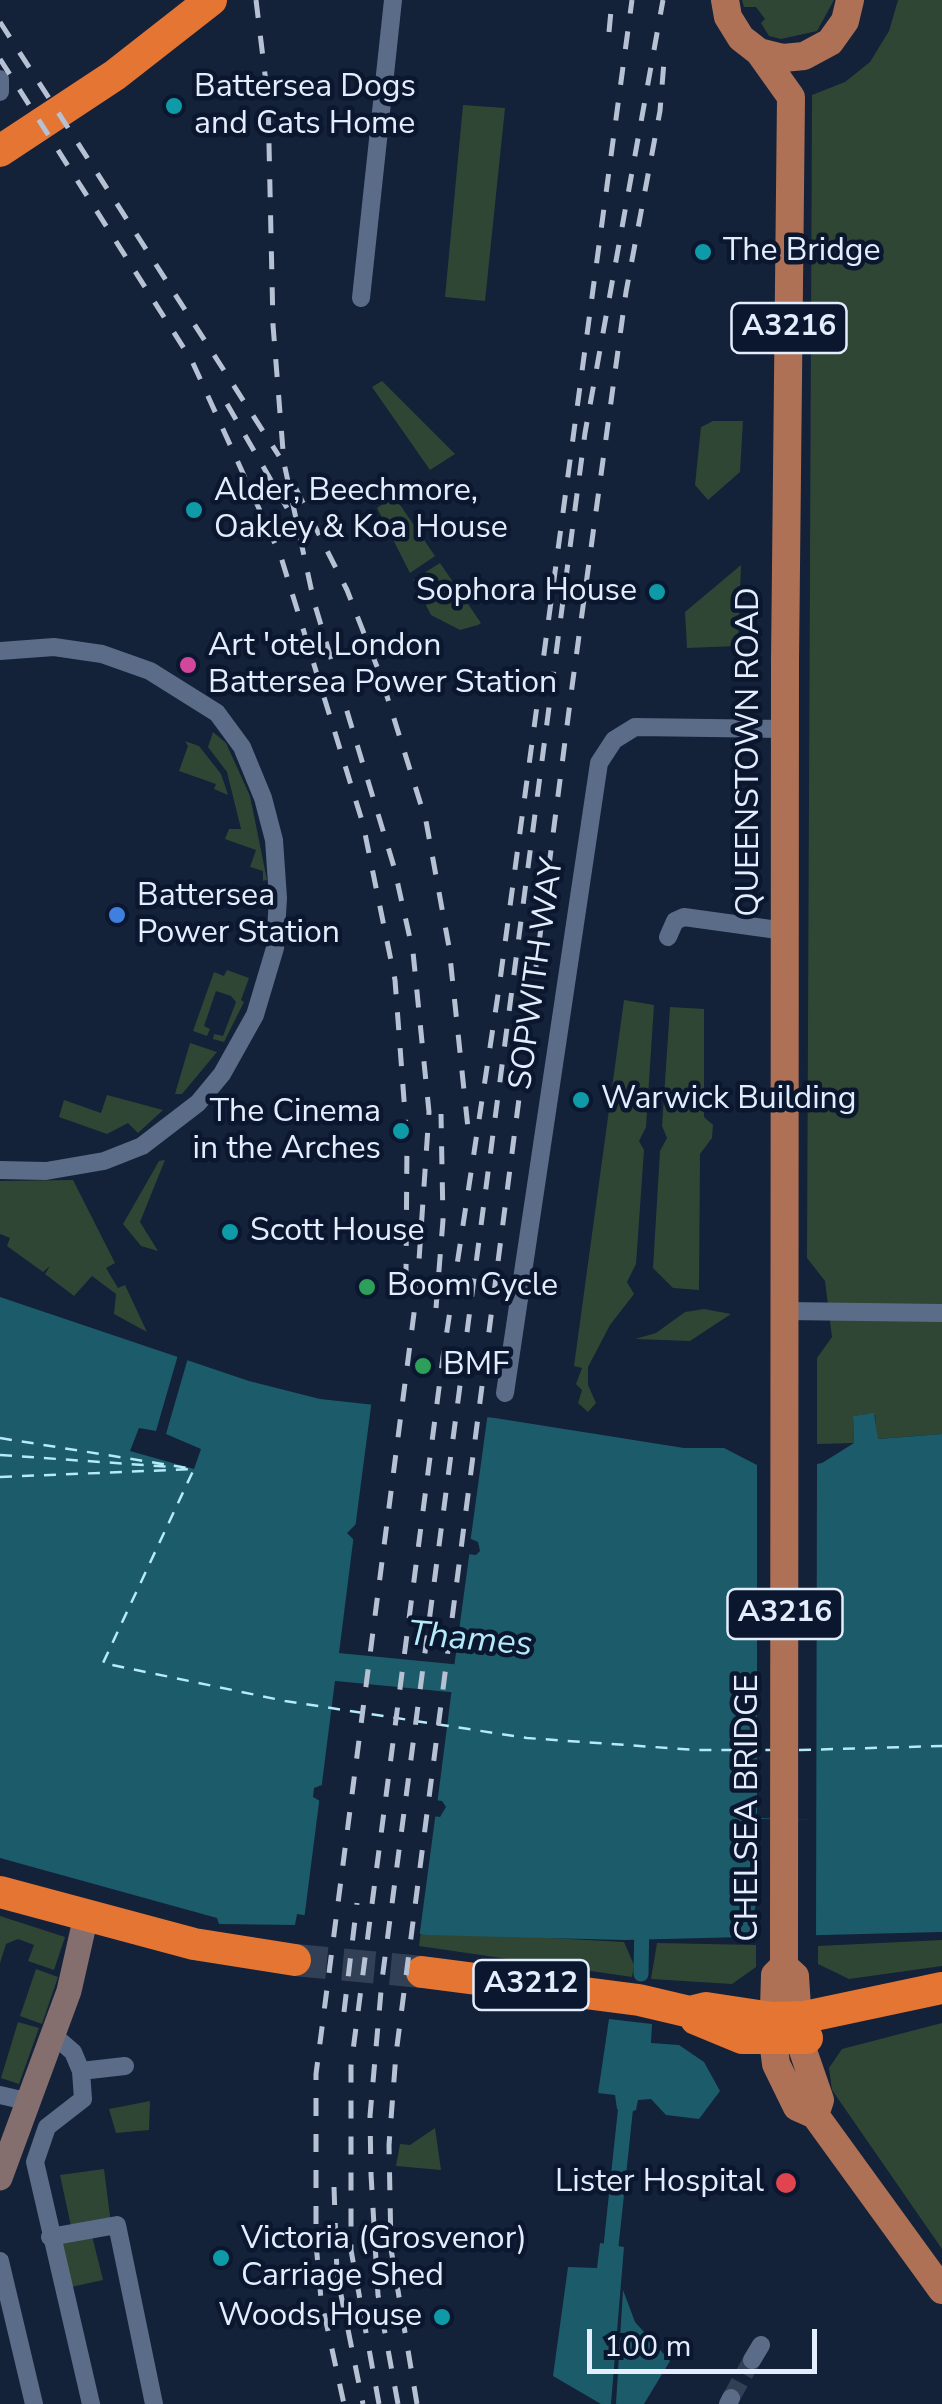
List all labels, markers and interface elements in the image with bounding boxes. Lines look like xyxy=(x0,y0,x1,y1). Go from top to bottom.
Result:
place label: Battersea Dogs and Cats Home xyxy=(194,69,416,144)
marker: Battersea Dogs and Cats Home xyxy=(163,95,185,117)
place label: The Bridge xyxy=(723,233,881,271)
marker: The Bridge xyxy=(692,241,714,263)
road number: A3216 xyxy=(732,303,846,353)
place label: Alder, Beechmore, Oakley & Koa House xyxy=(214,473,508,548)
marker: Alder, Beechmore, Oakley & Koa House xyxy=(183,499,205,521)
place label: Sophora House xyxy=(416,573,637,611)
marker: Sophora House xyxy=(646,581,668,603)
street label: QUEENSTOWN ROAD xyxy=(731,587,769,917)
place label: Art 'otel London Battersea Power Station xyxy=(208,628,557,703)
marker: Art 'otel London Battersea Power Station xyxy=(177,654,199,676)
street label: SOPWITH WAY xyxy=(503,856,573,1092)
place label: Battersea Power Station xyxy=(137,878,340,953)
marker: Battersea Power Station xyxy=(106,904,128,926)
place label: Warwick Building xyxy=(601,1081,856,1119)
marker: Warwick Building xyxy=(570,1089,592,1111)
place label: The Cinema in the Arches xyxy=(193,1094,381,1169)
marker: The Cinema in the Arches xyxy=(390,1120,412,1142)
place label: Scott House xyxy=(250,1213,425,1251)
marker: Scott House xyxy=(219,1221,241,1243)
place label: Boom Cycle xyxy=(387,1268,558,1306)
marker: Boom Cycle xyxy=(356,1276,378,1298)
place label: BMF xyxy=(443,1347,510,1385)
marker: BMF xyxy=(412,1355,434,1377)
road number: A3216 xyxy=(728,1589,842,1639)
water label: Thames xyxy=(406,1615,534,1667)
street label: CHELSEA BRIDGE xyxy=(730,1674,768,1942)
road number: A3212 xyxy=(474,1960,588,2010)
place label: Lister Hospital xyxy=(555,2164,764,2202)
marker: Lister Hospital xyxy=(773,2170,799,2196)
place label: Victoria (Grosvenor) Carriage Shed xyxy=(241,2221,527,2296)
marker: Victoria (Grosvenor) Carriage Shed xyxy=(210,2247,232,2269)
place label: Woods House xyxy=(218,2298,422,2336)
marker: Woods House xyxy=(431,2306,453,2328)
scale bar xyxy=(592,2309,822,2371)
text: 100 m xyxy=(604,2326,691,2367)

